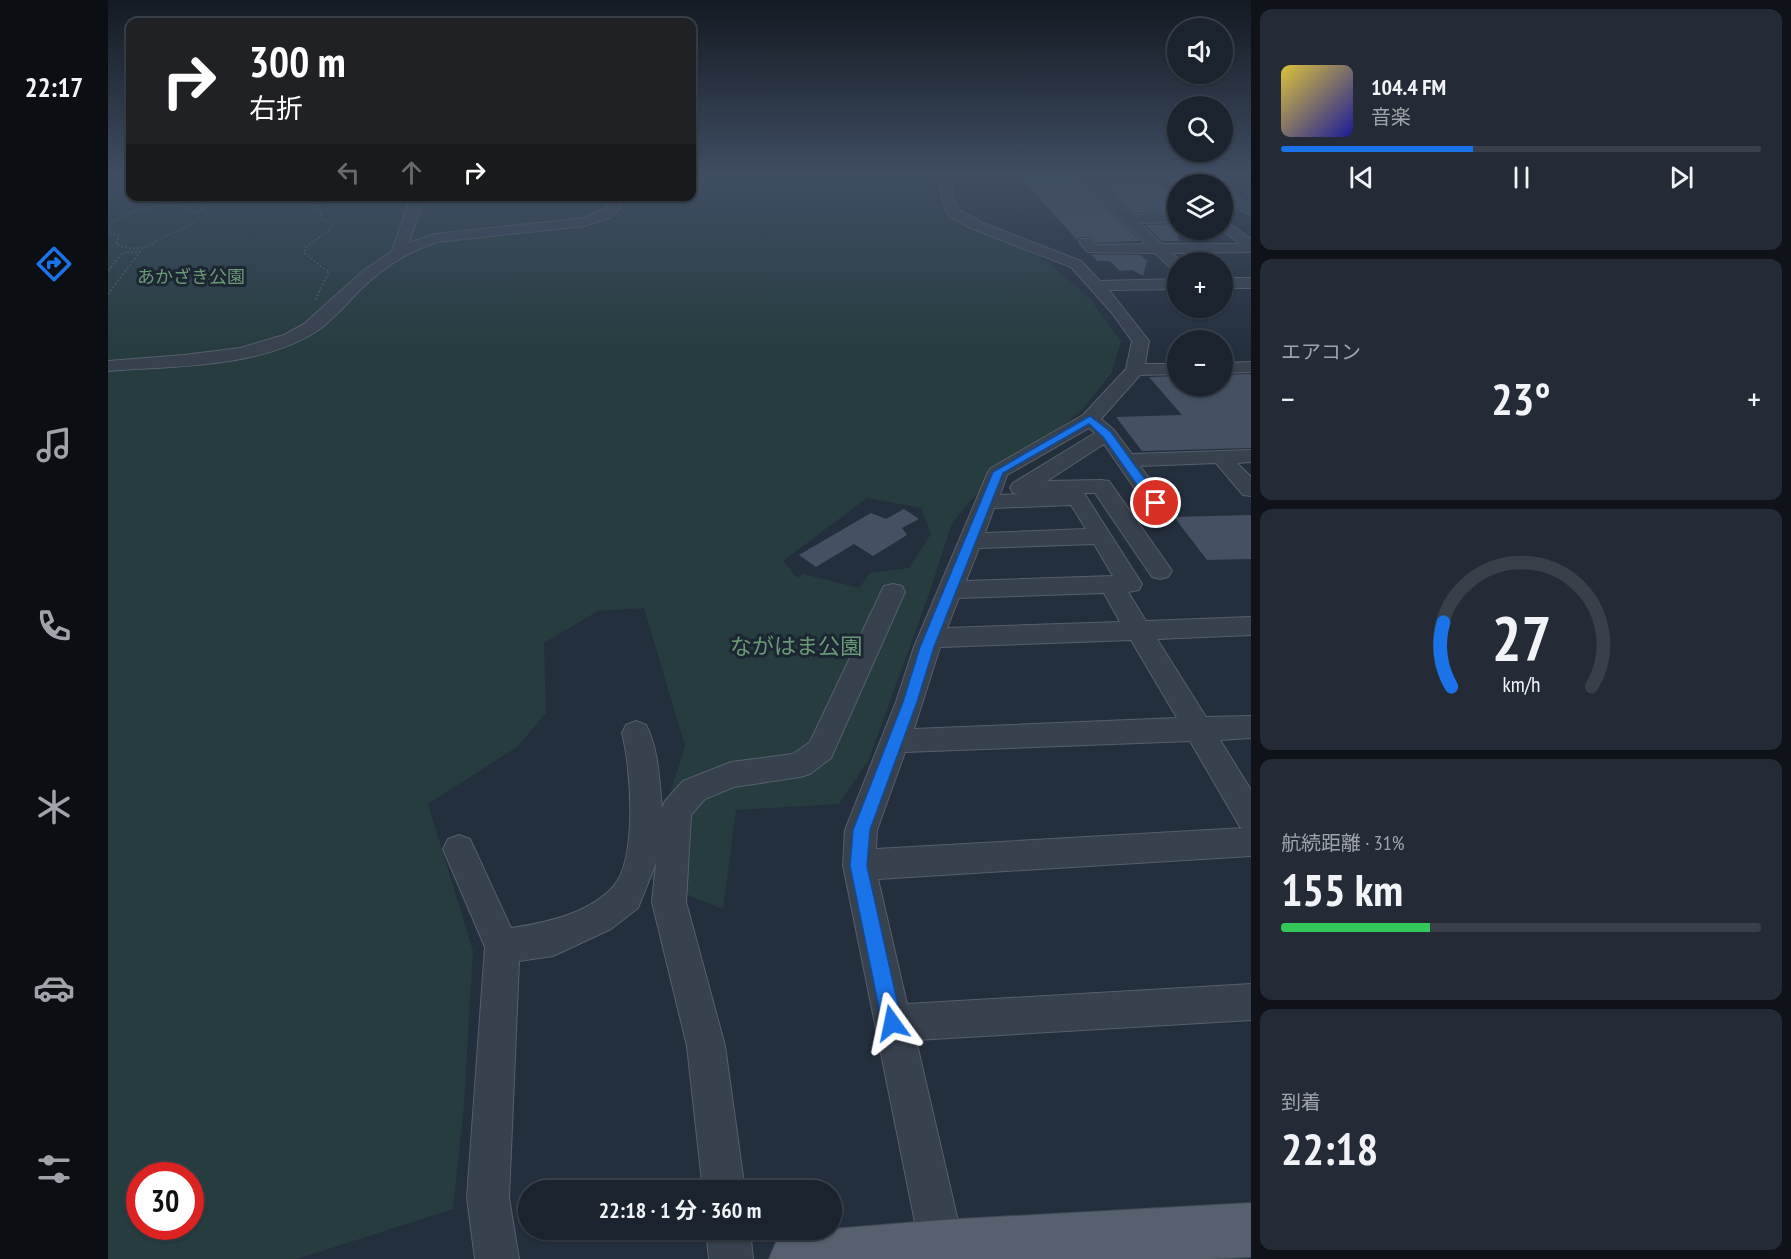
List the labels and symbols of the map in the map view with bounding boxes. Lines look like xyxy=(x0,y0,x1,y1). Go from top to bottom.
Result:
park label: あかざき公園 xyxy=(137,265,245,288)
pin xyxy=(1130,477,1181,528)
park label: ながはま公園 xyxy=(730,632,862,660)
position arrow xyxy=(860,991,924,1055)
speed limit sign: 30 xyxy=(126,1162,204,1240)

